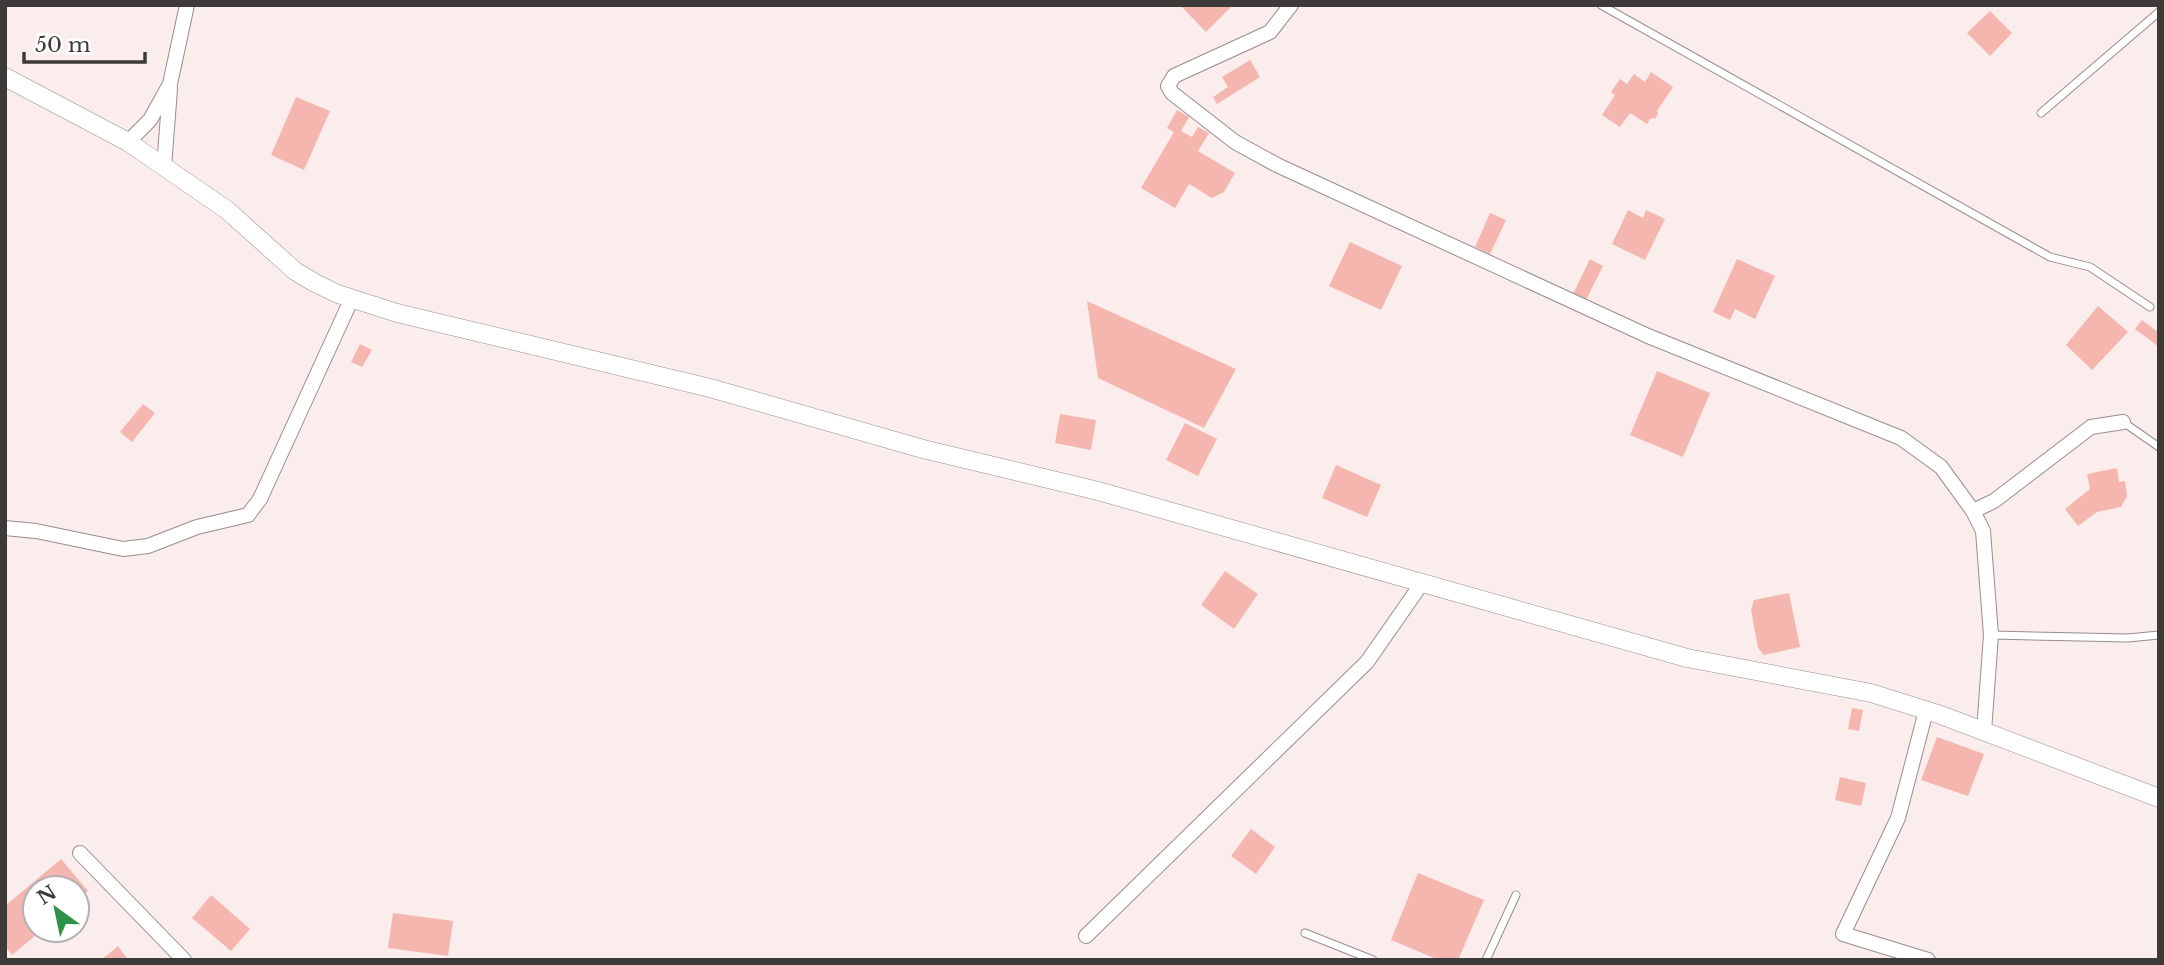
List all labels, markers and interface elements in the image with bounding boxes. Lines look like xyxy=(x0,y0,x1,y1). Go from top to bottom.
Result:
scale bar xyxy=(24,21,145,65)
text: 50 m xyxy=(35,32,91,58)
north arrow xyxy=(21,874,91,944)
text: N xyxy=(33,881,61,910)

